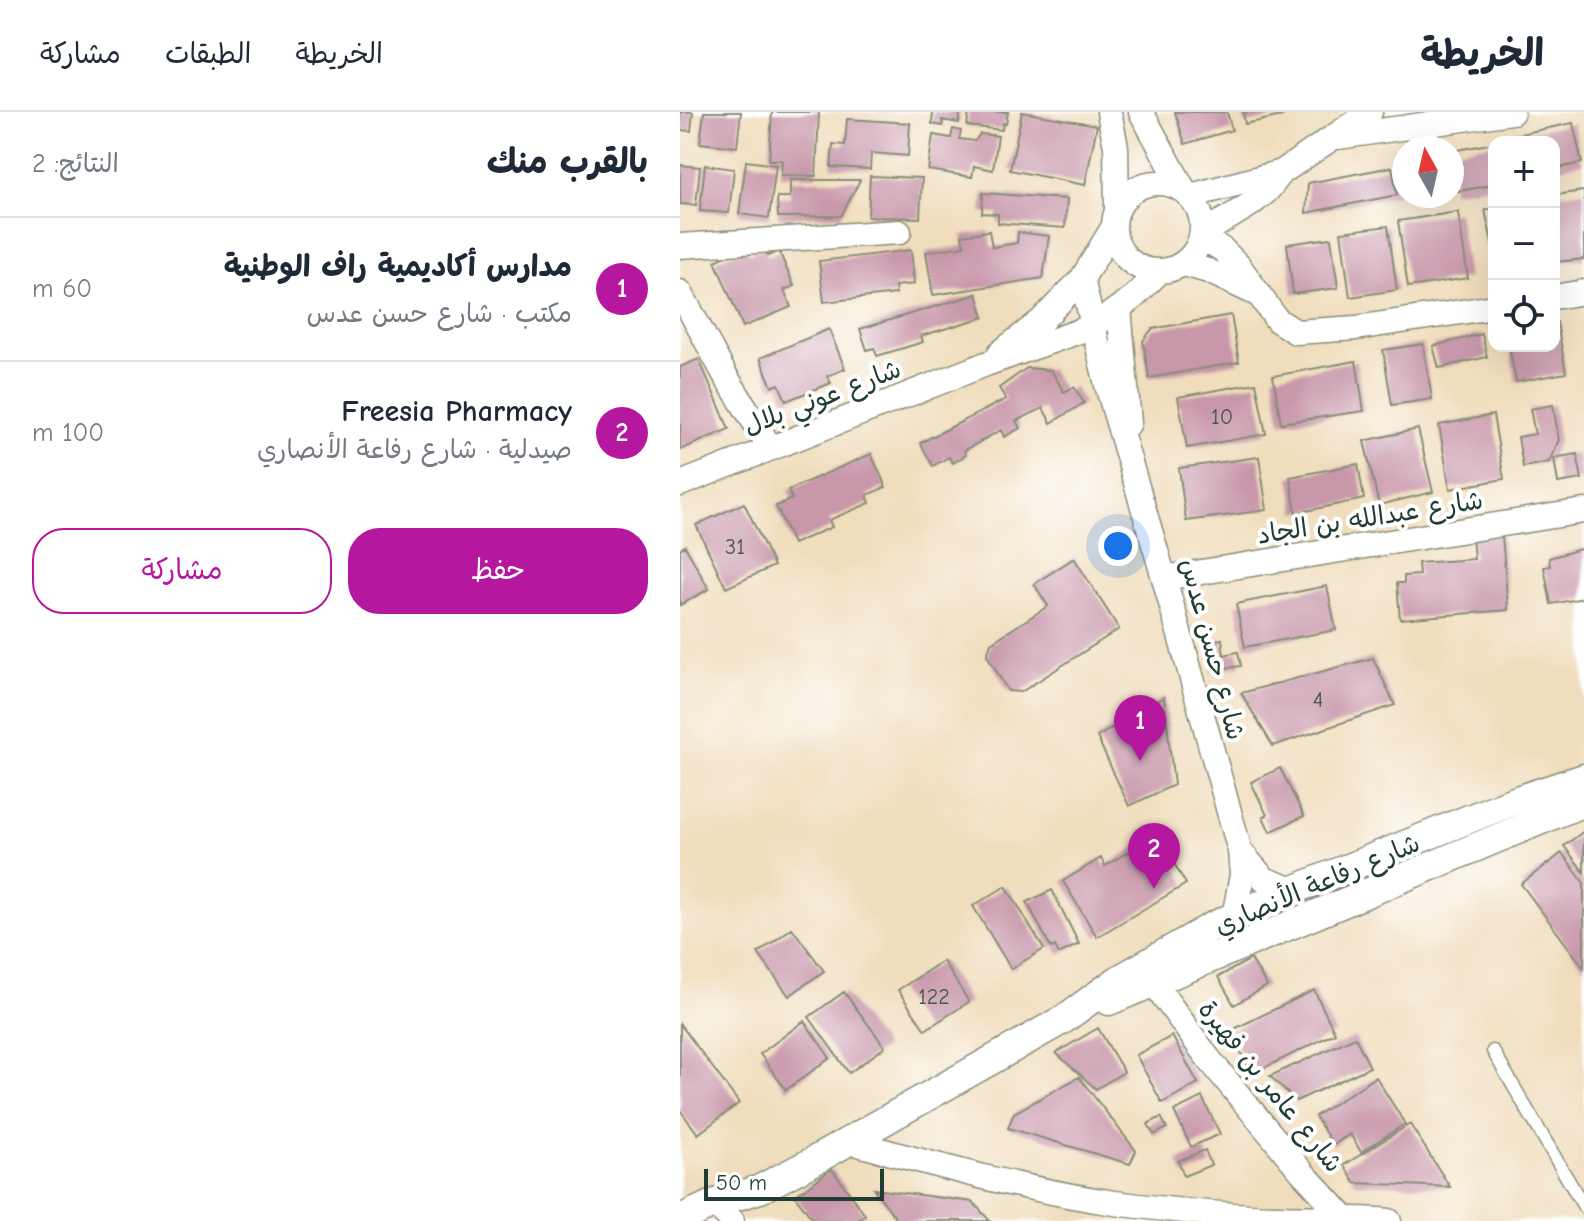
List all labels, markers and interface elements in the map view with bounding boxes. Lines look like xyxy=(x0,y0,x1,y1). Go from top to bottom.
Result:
text: الخريطة xyxy=(1420,32,1544,76)
text: مشاركة xyxy=(40,38,121,70)
text: الطبقات xyxy=(165,38,251,70)
text: الخريطة xyxy=(295,38,383,70)
north arrow xyxy=(1392,136,1464,208)
map controls xyxy=(1488,136,1560,352)
button: + xyxy=(1488,136,1560,208)
text: بالقرب منك xyxy=(487,142,648,182)
text: النتائج: 2 xyxy=(32,149,119,179)
button: − xyxy=(1488,208,1560,280)
text: مدارس أكاديمية راف الوطنية xyxy=(224,249,572,284)
text: 60 m xyxy=(32,274,92,304)
text: 1 xyxy=(617,274,627,304)
button: locate xyxy=(1488,280,1560,352)
text: مكتب · شارع حسن عدس xyxy=(307,299,572,329)
street label: شارع عوني بلال xyxy=(739,354,908,448)
text: Freesia Pharmacy xyxy=(341,394,572,429)
house number: 10 xyxy=(1211,404,1233,430)
text: 100 m xyxy=(32,418,104,448)
text: 2 xyxy=(616,418,628,448)
text: صيدلية · شارع رفاعة الأنصاري xyxy=(257,435,572,465)
street label: شارع عبدالله بن الجاد xyxy=(1255,485,1485,553)
your location xyxy=(1098,526,1138,566)
button: مشاركة xyxy=(32,528,332,614)
button: حفظ xyxy=(348,528,648,614)
house number: 31 xyxy=(725,534,745,560)
street label: شارع حسن عدس xyxy=(1171,555,1251,744)
house number: 4 xyxy=(1313,687,1323,713)
pin: 1 xyxy=(1114,695,1166,761)
pin: 2 xyxy=(1128,823,1180,889)
street label: شارع رفاعة الأنصاري xyxy=(1209,824,1426,944)
house number: 122 xyxy=(918,984,950,1010)
street label: شارع عامر بن فهيرة xyxy=(1190,995,1349,1180)
scale bar xyxy=(704,1165,884,1201)
text: 50 m xyxy=(716,1170,767,1196)

